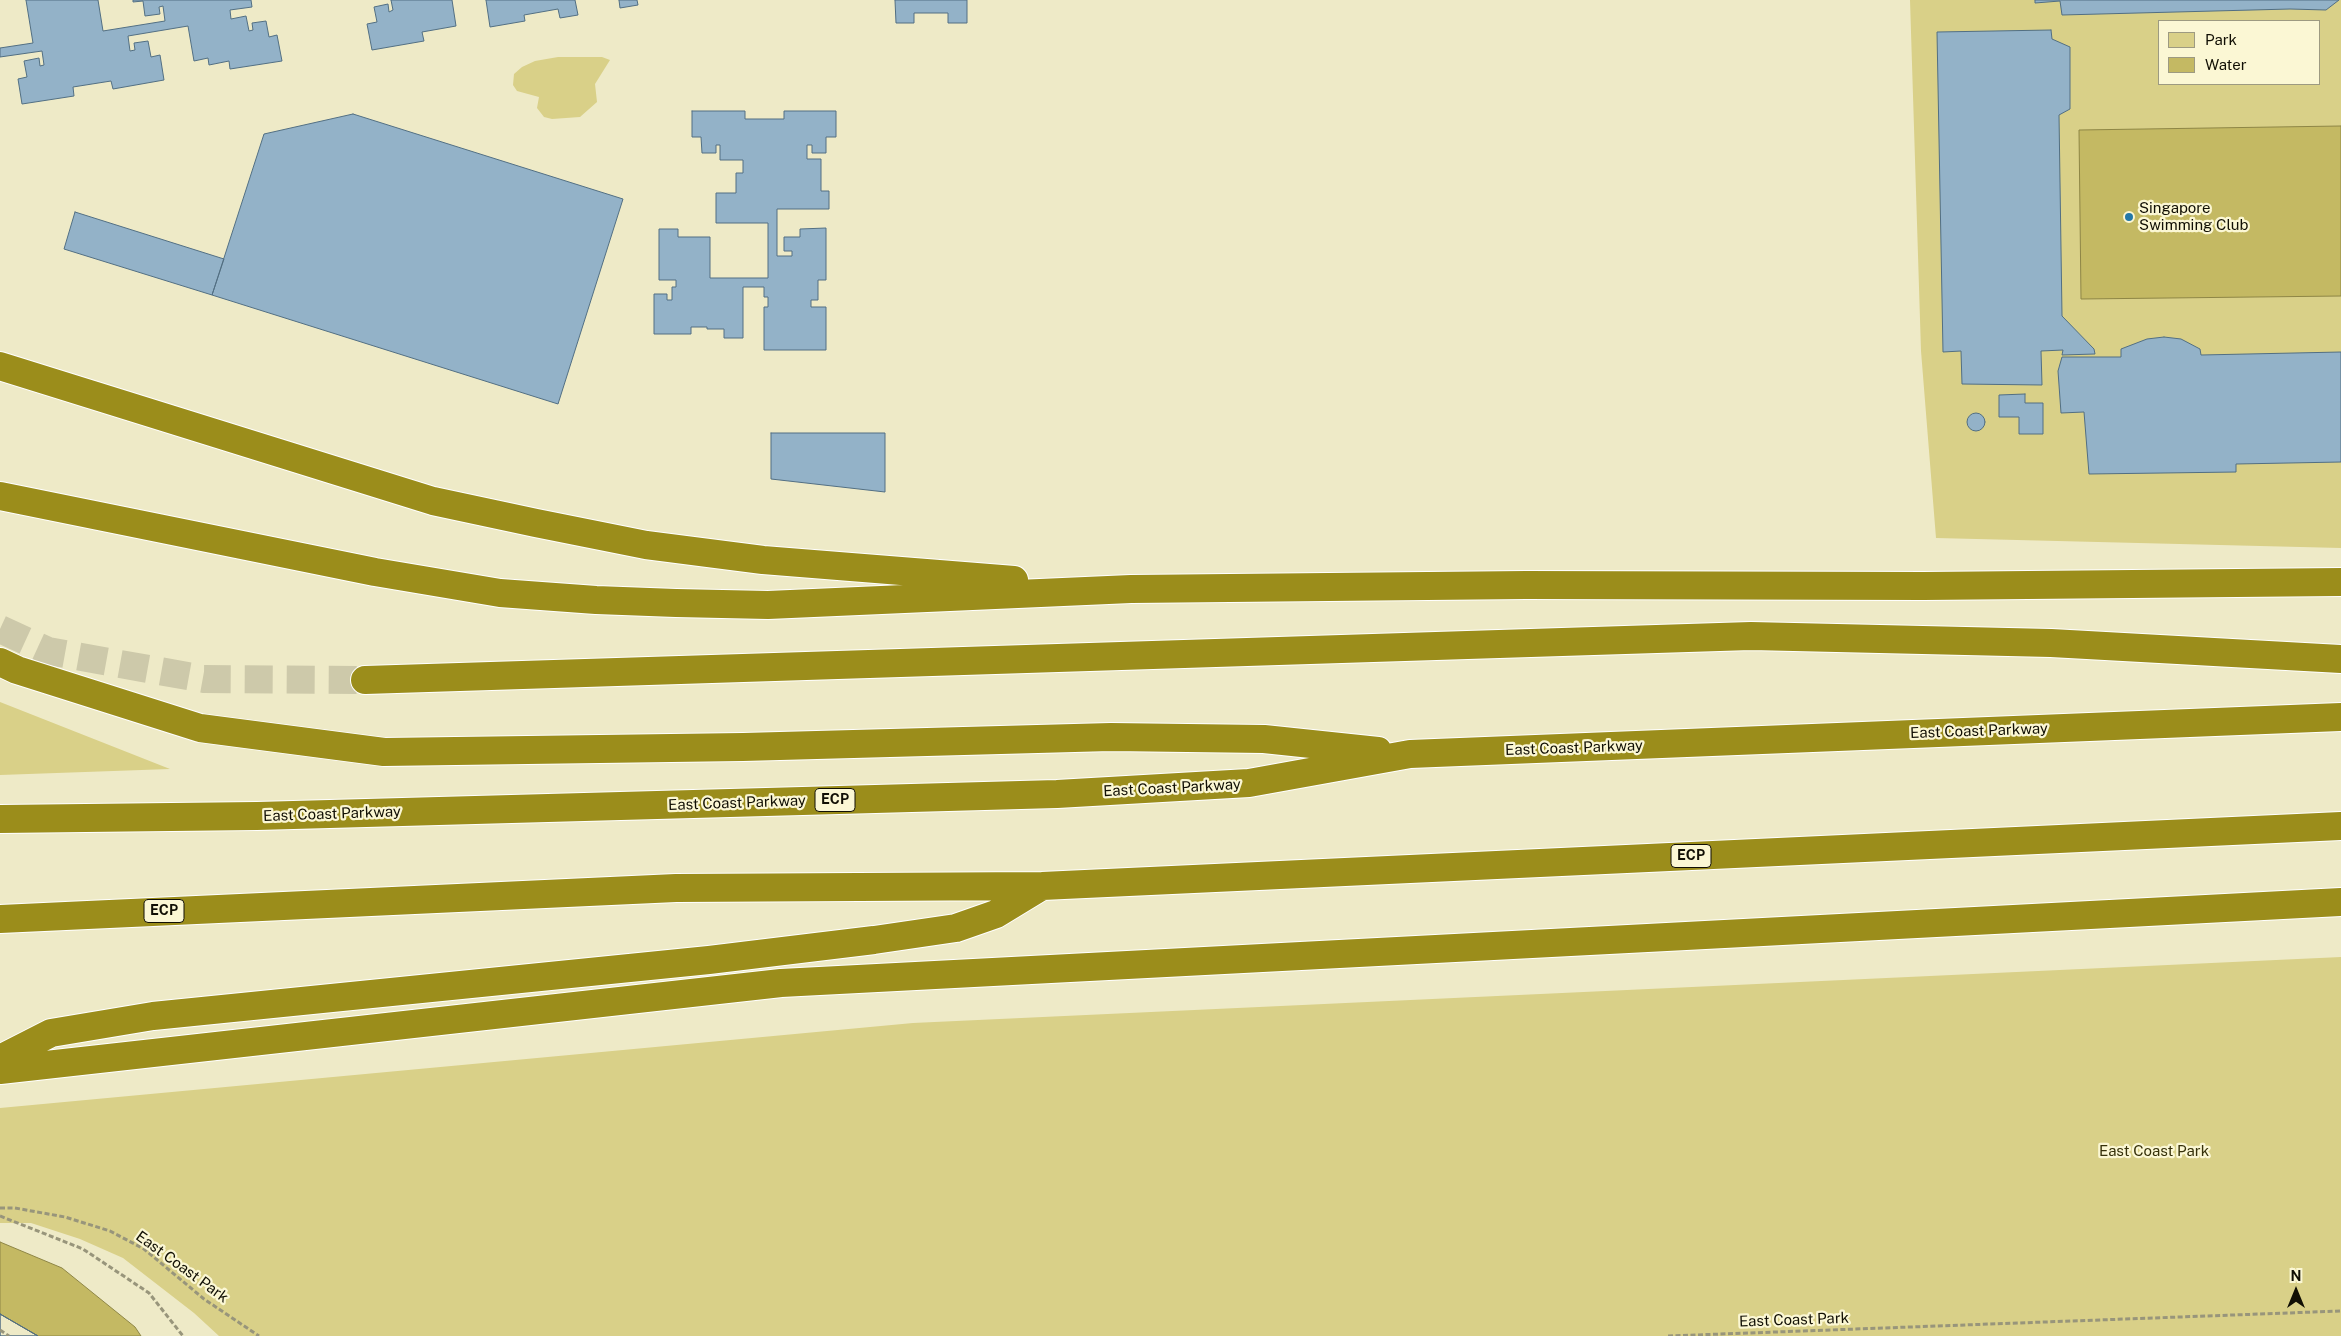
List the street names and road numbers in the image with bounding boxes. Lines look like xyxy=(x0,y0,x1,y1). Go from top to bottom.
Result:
street label: East Coast Parkway xyxy=(1910,720,2048,742)
street label: East Coast Parkway xyxy=(1505,737,1643,759)
street label: East Coast Parkway xyxy=(1103,775,1241,801)
road number: ECP xyxy=(815,788,855,812)
street label: East Coast Parkway xyxy=(668,792,806,814)
street label: East Coast Parkway xyxy=(263,803,401,825)
road number: ECP xyxy=(1671,844,1711,868)
road number: ECP xyxy=(144,899,184,922)
street label: East Coast Park xyxy=(132,1227,232,1307)
street label: East Coast Park xyxy=(1739,1309,1849,1331)

